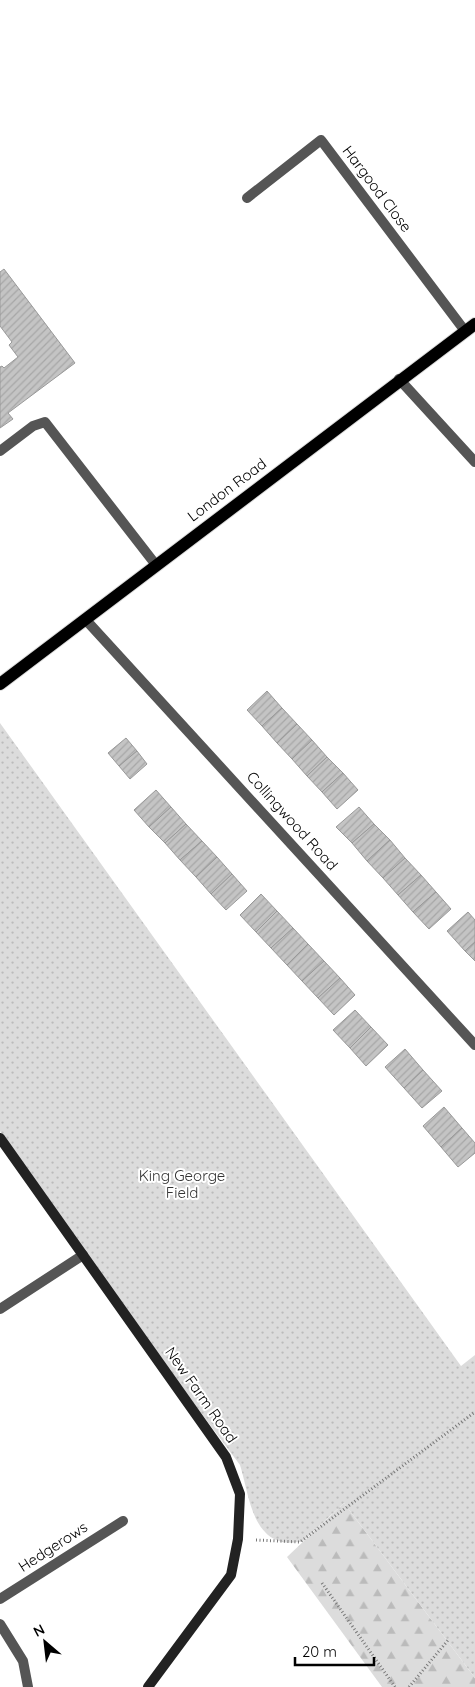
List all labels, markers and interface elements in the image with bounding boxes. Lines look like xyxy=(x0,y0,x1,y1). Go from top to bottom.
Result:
street label: Hargood Close xyxy=(339,142,416,236)
street label: London Road xyxy=(184,454,270,525)
street label: Collingwood Road xyxy=(243,767,342,874)
park label: King George Field xyxy=(139,1166,225,1202)
street label: New Farm Road xyxy=(161,1343,242,1446)
street label: Hedgerows xyxy=(15,1517,91,1576)
north arrow xyxy=(20,1617,70,1667)
text: N xyxy=(30,1620,48,1641)
scale bar xyxy=(295,1634,374,1666)
text: 20 m xyxy=(302,1642,337,1661)

